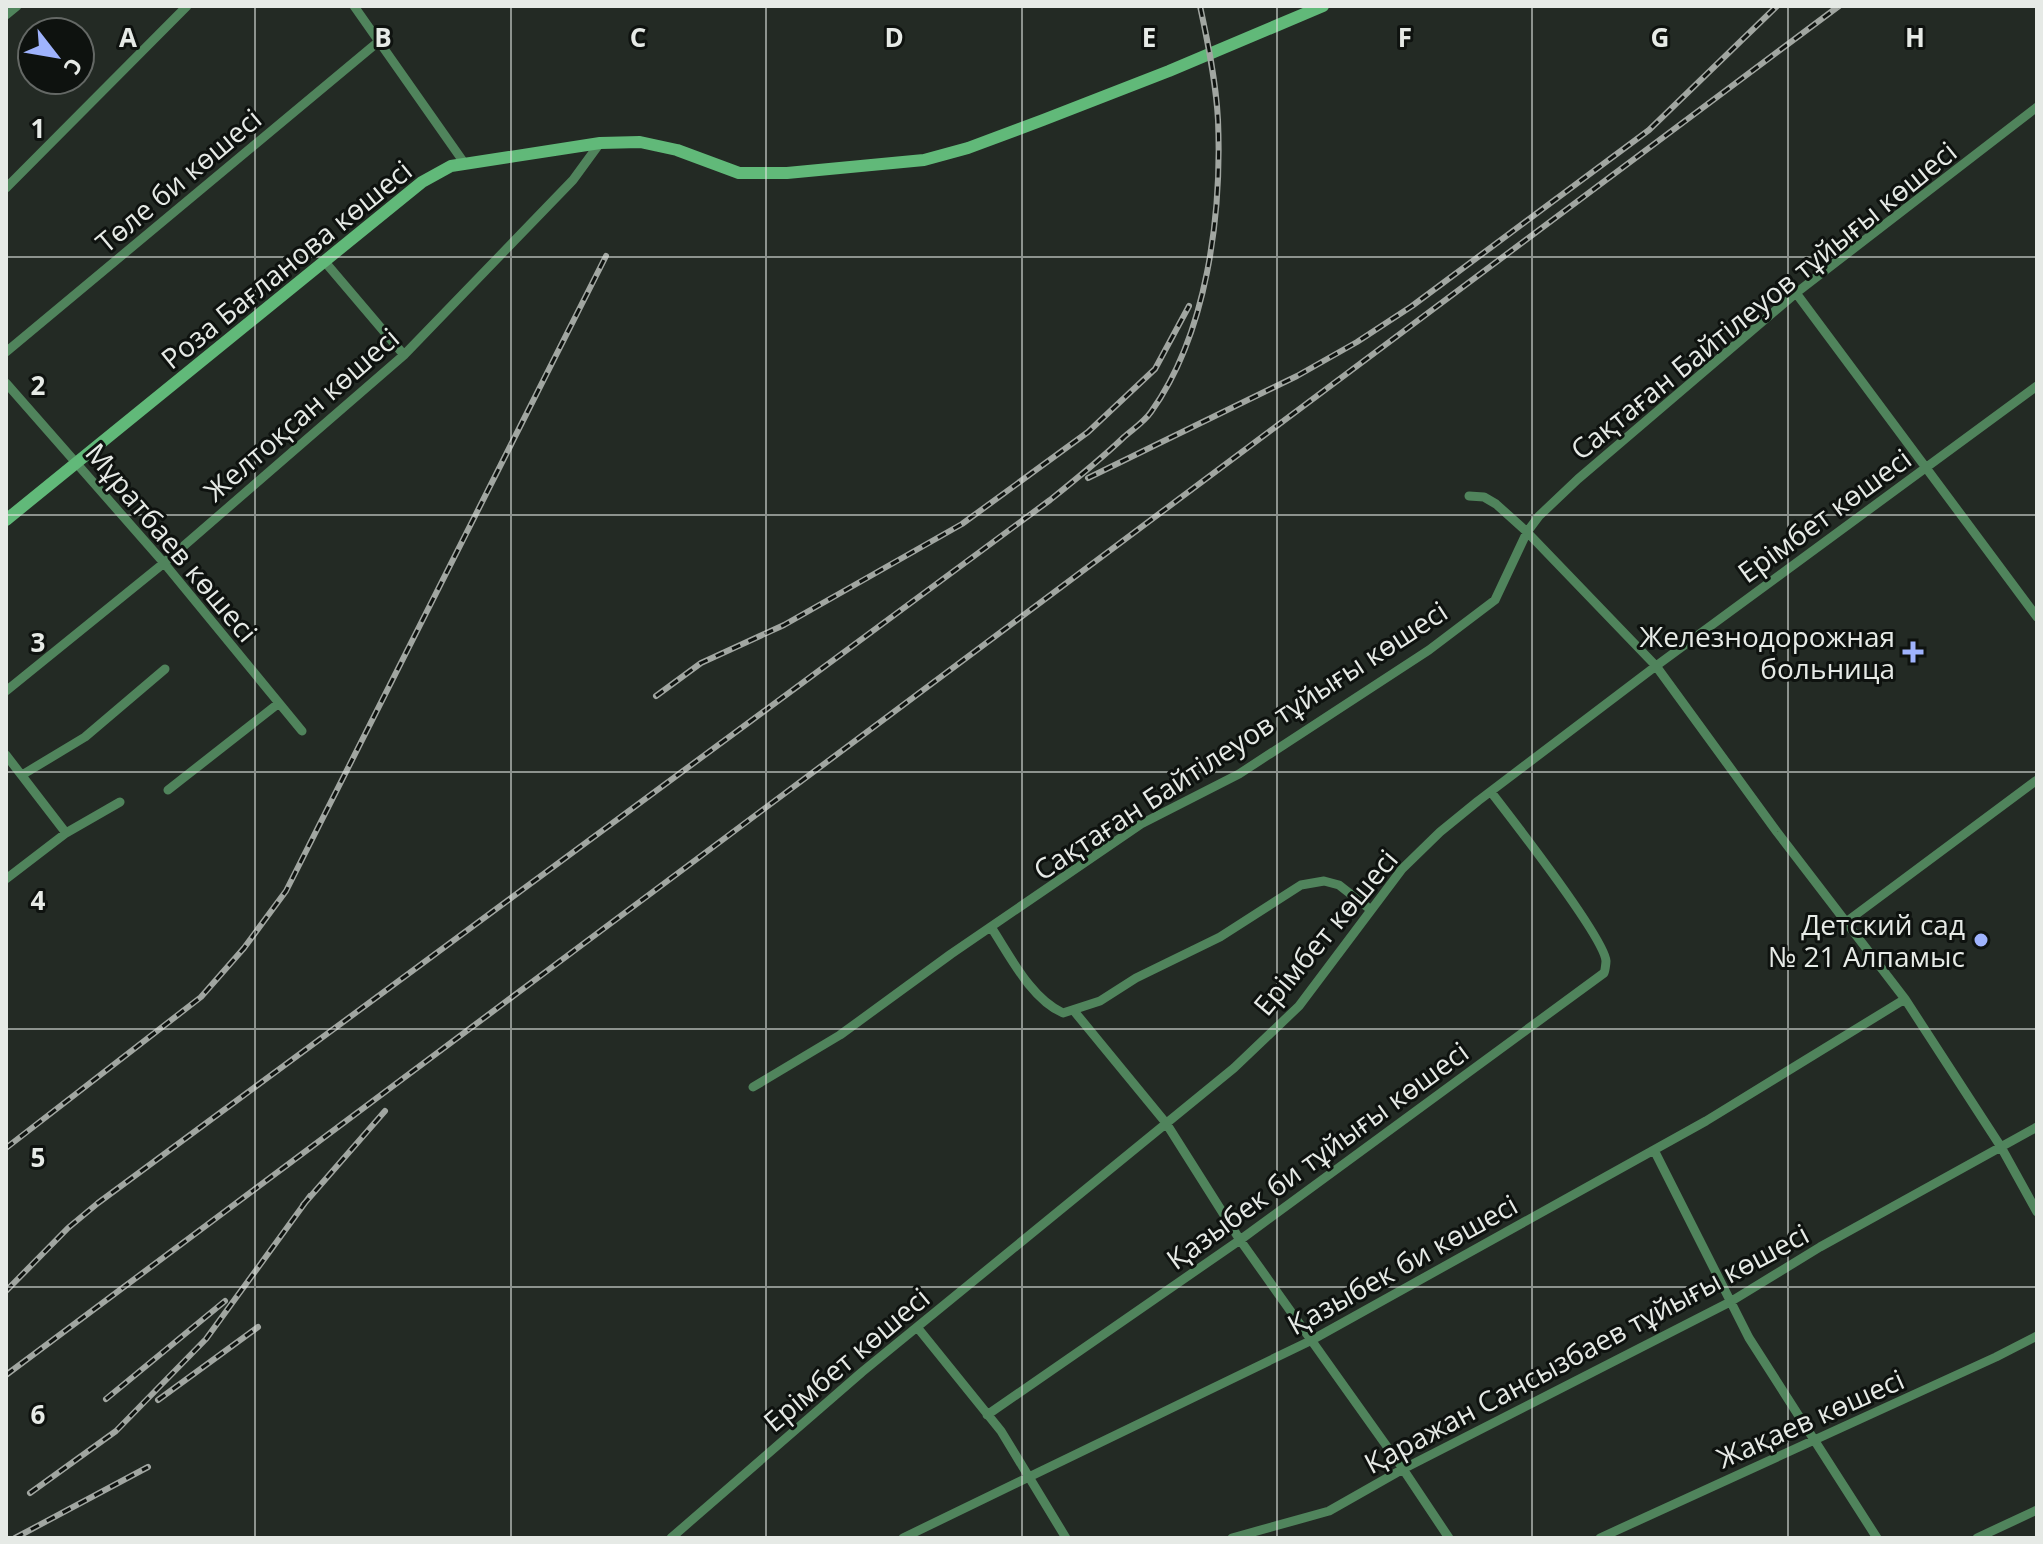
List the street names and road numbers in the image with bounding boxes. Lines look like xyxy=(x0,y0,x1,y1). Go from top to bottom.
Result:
street label: Төле би көшесі xyxy=(87,99,269,261)
street label: Сақтаған Байтілеуов тұйығы көшесі xyxy=(1562,132,1964,468)
street label: Роза Бағланова көшесі xyxy=(153,151,419,377)
street label: Желтоқсан көшесі xyxy=(195,319,407,509)
street label: Мұратбаев көшесі xyxy=(77,435,267,649)
street label: Ерімбет көшесі xyxy=(1730,439,1918,591)
street label: Сақтаған Байтілеуов тұйығы көшесі xyxy=(1026,592,1454,888)
street label: Ерімбет көшесі xyxy=(1244,841,1406,1023)
street label: Қазыбек би тұйығы көшесі xyxy=(1158,1032,1476,1278)
street label: Қазыбек би көшесі xyxy=(1280,1185,1524,1343)
street label: Қаражан Сансызбаев тұйығы көшесі xyxy=(1357,1214,1815,1482)
street label: Ерімбет көшесі xyxy=(755,1278,937,1440)
street label: Жақаев көшесі xyxy=(1710,1360,1910,1476)

